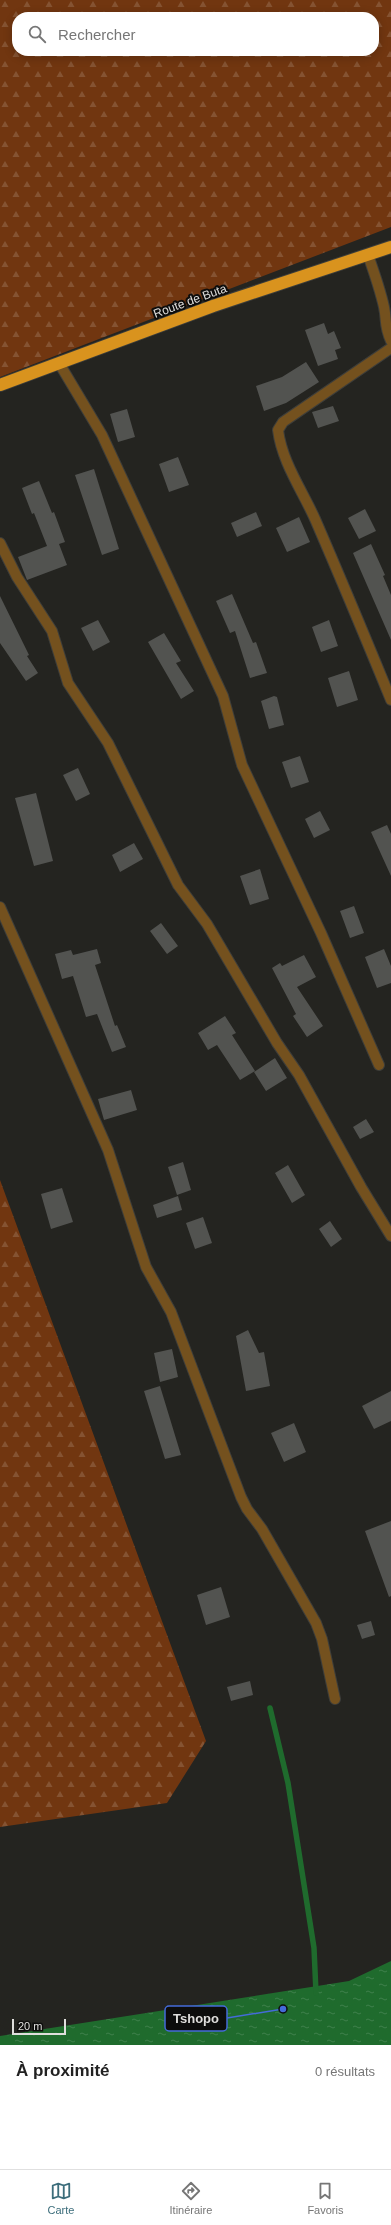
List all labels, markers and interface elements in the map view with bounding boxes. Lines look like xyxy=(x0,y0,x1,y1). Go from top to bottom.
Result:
search box xyxy=(12,12,379,56)
icon: search xyxy=(26,23,48,45)
text: Rechercher xyxy=(58,26,136,43)
street label: Route de Buta xyxy=(152,281,229,321)
callout: Tshopo xyxy=(165,2006,227,2031)
text: Tshopo xyxy=(173,2011,219,2026)
scale bar xyxy=(12,2017,66,2036)
text: 20 m xyxy=(18,2020,42,2032)
text: À proximité xyxy=(16,2061,110,2080)
text: 0 résultats xyxy=(315,2064,375,2079)
tab: Carte xyxy=(48,2180,74,2216)
tab: Itinéraire xyxy=(170,2180,212,2216)
tab: Favoris xyxy=(307,2180,343,2216)

